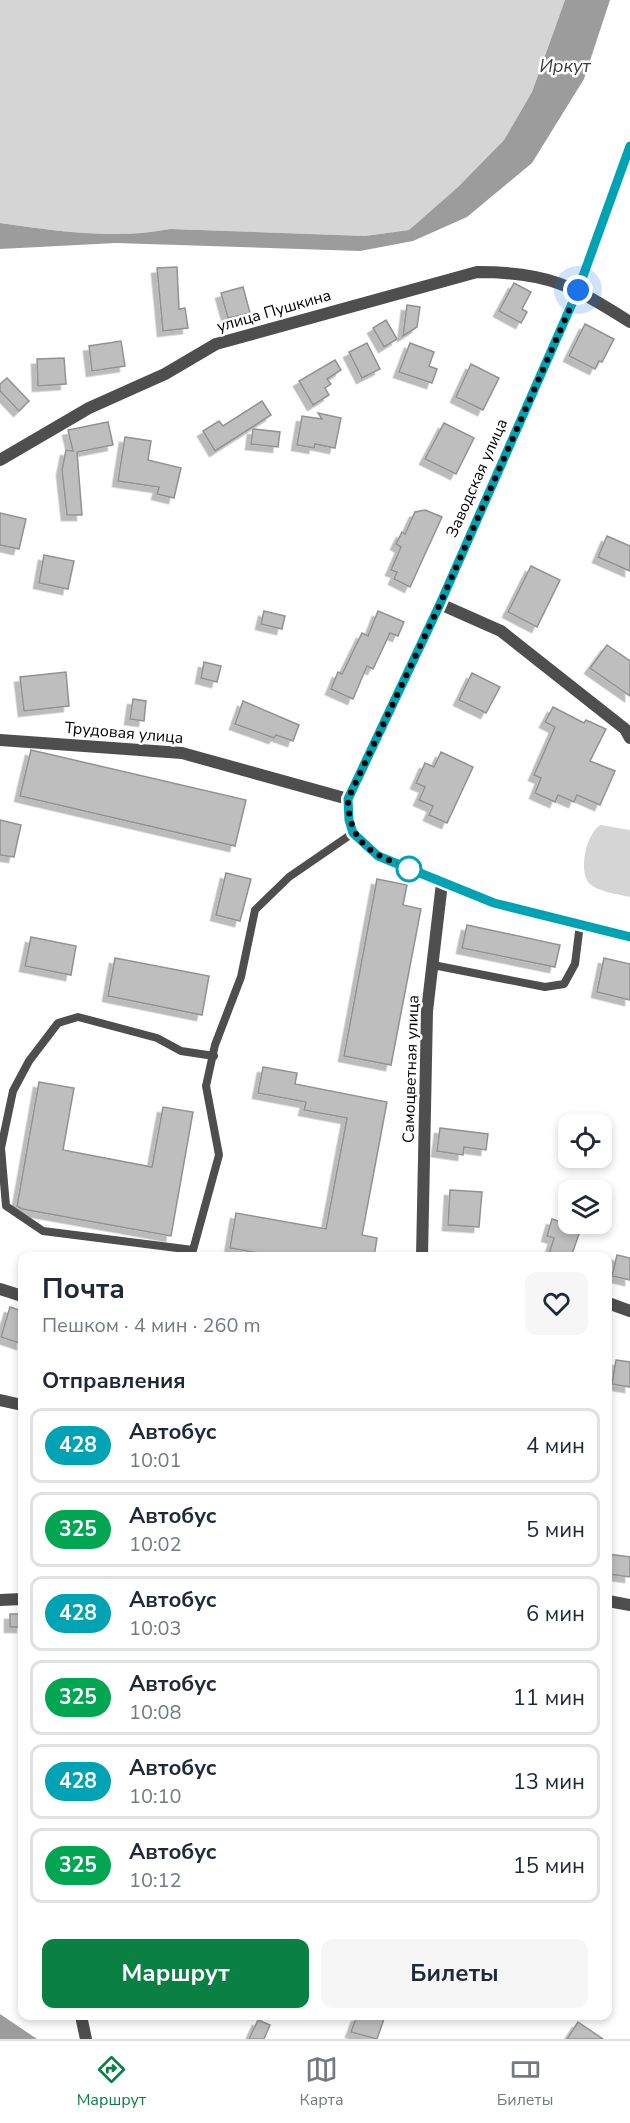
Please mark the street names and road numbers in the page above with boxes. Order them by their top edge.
street label: улица Пушкина [214,284,334,338]
street label: Заводская улица [441,415,513,541]
street label: Трудовая улица [64,717,184,749]
street label: Самоцветная улица [397,995,425,1143]

